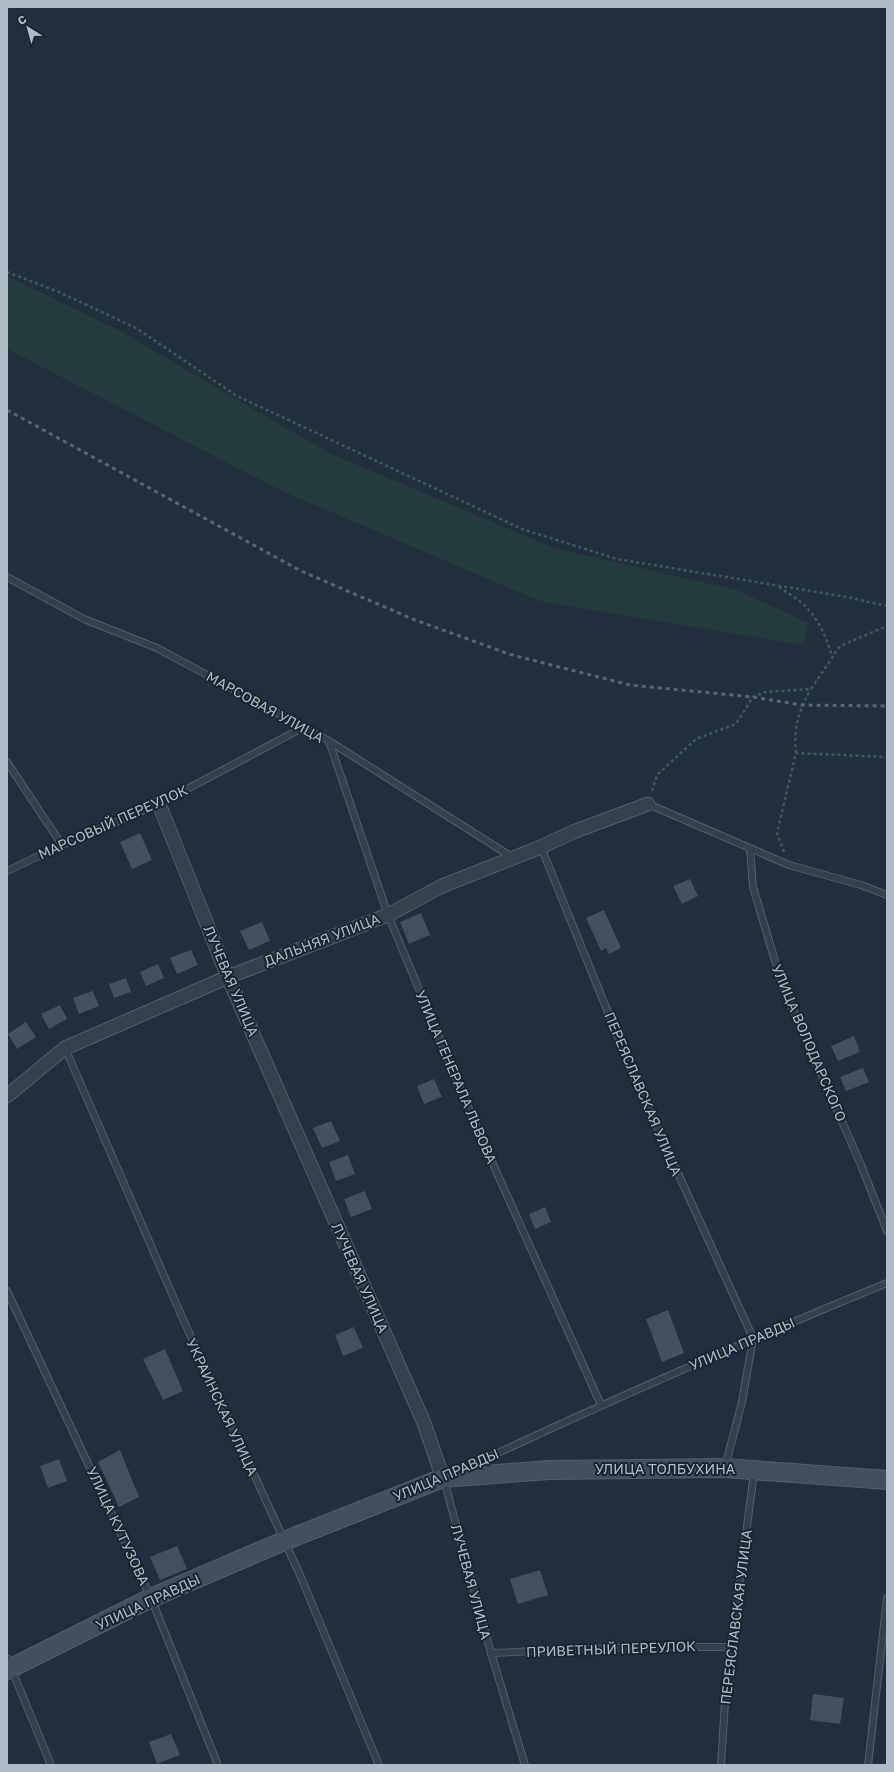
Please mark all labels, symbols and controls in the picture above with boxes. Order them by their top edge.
north arrow [8,8,48,48]
text: С [15,12,29,27]
street label: МАРСОВАЯ УЛИЦА [204,667,328,746]
street label: МАРСОВЫЙ ПЕРЕУЛОК [35,781,190,862]
street label: ДАЛЬНЯЯ УЛИЦА [262,909,383,969]
street label: ЛУЧЕВАЯ УЛИЦА [200,923,263,1039]
street label: УЛИЦА ВОЛОДАРСКОГО [769,962,850,1124]
street label: УЛИЦА ГЕНЕРАЛА ЛЬВОВА [412,988,501,1167]
street label: ПЕРЕЯСЛАВСКАЯ УЛИЦА [601,1009,686,1179]
street label: ЛУЧЕВАЯ УЛИЦА [329,1220,393,1336]
street label: УЛИЦА ПРАВДЫ [686,1314,797,1373]
street label: УКРАИНСКАЯ УЛИЦА [183,1335,262,1479]
street label: УЛИЦА ПРАВДЫ [390,1445,501,1504]
street label: УЛИЦА ТОЛБУХИНА [595,1460,736,1477]
street label: УЛИЦА КУТУЗОВА [84,1464,154,1588]
street label: ЛУЧЕВАЯ УЛИЦА [448,1522,495,1642]
street label: ПЕРЕЯСЛАВСКАЯ УЛИЦА [716,1528,755,1705]
street label: УЛИЦА ПРАВДЫ [93,1570,203,1633]
street label: ПРИВЕТНЫЙ ПЕРЕУЛОК [526,1637,696,1660]

